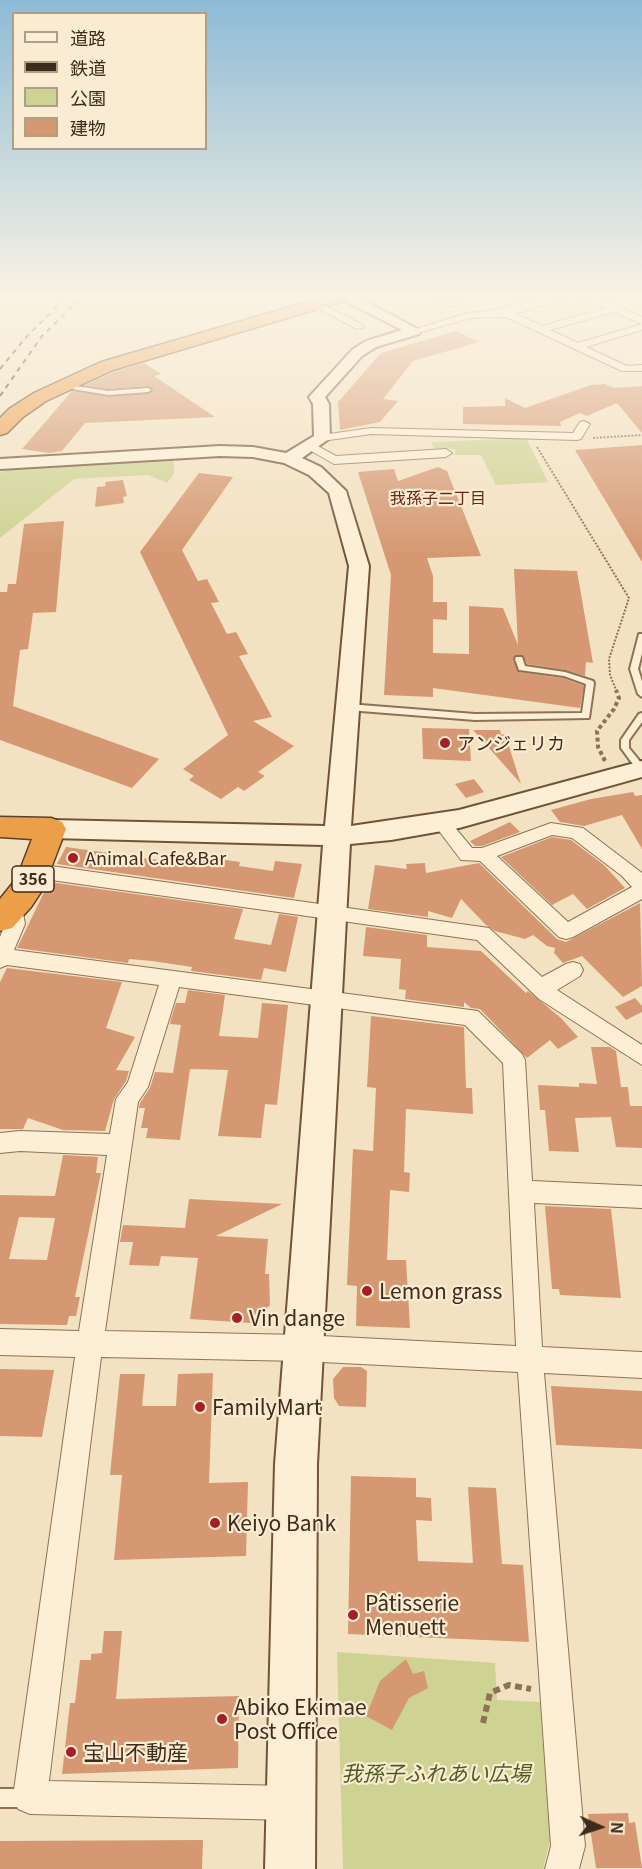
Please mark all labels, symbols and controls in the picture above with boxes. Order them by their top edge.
legend [12,12,207,150]
text: 道路 [70,24,106,50]
text: 鉄道 [70,54,106,80]
text: 公園 [70,84,106,110]
text: 建物 [70,114,106,140]
district label: 我孫子二丁目 [390,488,486,508]
place label: アンジェリカ [457,732,565,754]
marker: アンジェリカ [438,736,452,750]
place label: Animal Cafe&Bar [85,847,226,869]
marker: Animal Cafe&Bar [66,851,80,865]
road number: 356 [12,866,54,892]
place label: Lemon grass [379,1278,502,1304]
marker: Lemon grass [360,1284,374,1298]
place label: Vin dange [249,1305,345,1331]
marker: Vin dange [230,1311,244,1325]
place label: FamilyMart [212,1394,322,1420]
marker: FamilyMart [193,1400,207,1414]
place label: Keiyo Bank [227,1510,336,1536]
marker: Keiyo Bank [208,1516,222,1530]
place label: Pâtisserie Menuett [365,1590,459,1640]
marker: Pâtisserie Menuett [346,1608,360,1622]
place label: Abiko Ekimae Post Office [234,1694,367,1744]
marker: Abiko Ekimae Post Office [215,1712,229,1726]
place label: 宝山不動産 [83,1739,188,1765]
marker: 宝山不動産 [64,1745,78,1759]
park label: 我孫子ふれあい広場 [342,1760,530,1786]
north arrow [570,1797,630,1857]
text: N [606,1821,630,1835]

